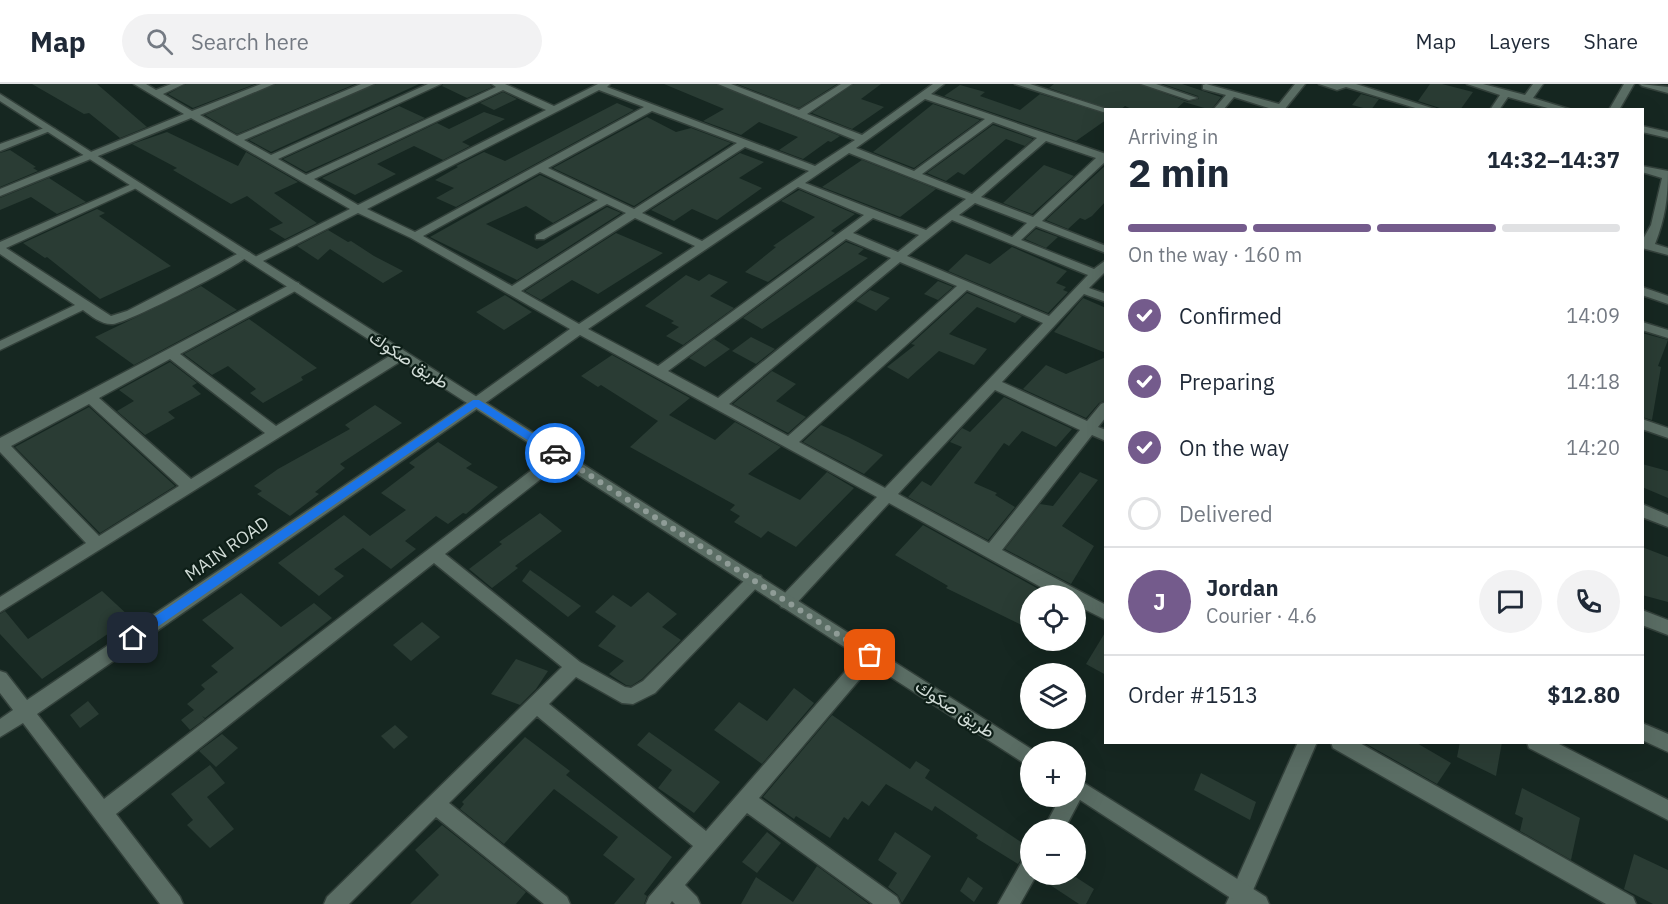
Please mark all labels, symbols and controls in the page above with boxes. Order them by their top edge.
search box [122,14,542,68]
text: Map [30,23,86,60]
icon: search [143,25,176,58]
text: Search here [191,27,309,56]
text: Map [1416,27,1456,55]
text: Layers [1489,27,1551,55]
text: Share [1584,27,1638,55]
text: Arriving in [1128,123,1218,150]
text: 14:32–14:37 [1487,145,1620,174]
text: 2 min [1128,147,1230,198]
text: On the way · 160 m [1128,241,1302,268]
icon: check [1128,299,1161,332]
text: Confirmed [1179,301,1282,330]
text: 14:09 [1566,302,1620,329]
street label: طريق صكوك [365,325,453,394]
icon: check [1128,365,1161,398]
text: Preparing [1179,367,1274,396]
text: 14:18 [1566,368,1620,395]
courier [525,423,585,483]
icon: check [1128,431,1161,464]
text: On the way [1179,433,1289,462]
text: 14:20 [1566,434,1620,461]
icon: car [539,437,572,470]
text: Delivered [1179,499,1273,528]
street label: MAIN ROAD [180,511,273,586]
button: chat [1479,570,1542,633]
button: phone [1557,570,1620,633]
text: Jordan [1206,573,1279,602]
map controls [1020,585,1086,885]
button: locate [1020,585,1086,651]
text: J [1153,587,1166,616]
text: Courier · 4.6 [1206,602,1317,629]
pin [107,612,158,663]
icon: home [116,621,149,654]
pin [844,629,895,680]
icon: bag [853,638,886,671]
button: layers [1020,663,1086,729]
street label: طريق صكوك [911,674,999,743]
text: Order #1513 [1128,680,1258,709]
text: $12.80 [1547,680,1620,709]
button: + [1020,741,1086,807]
button: − [1020,819,1086,885]

